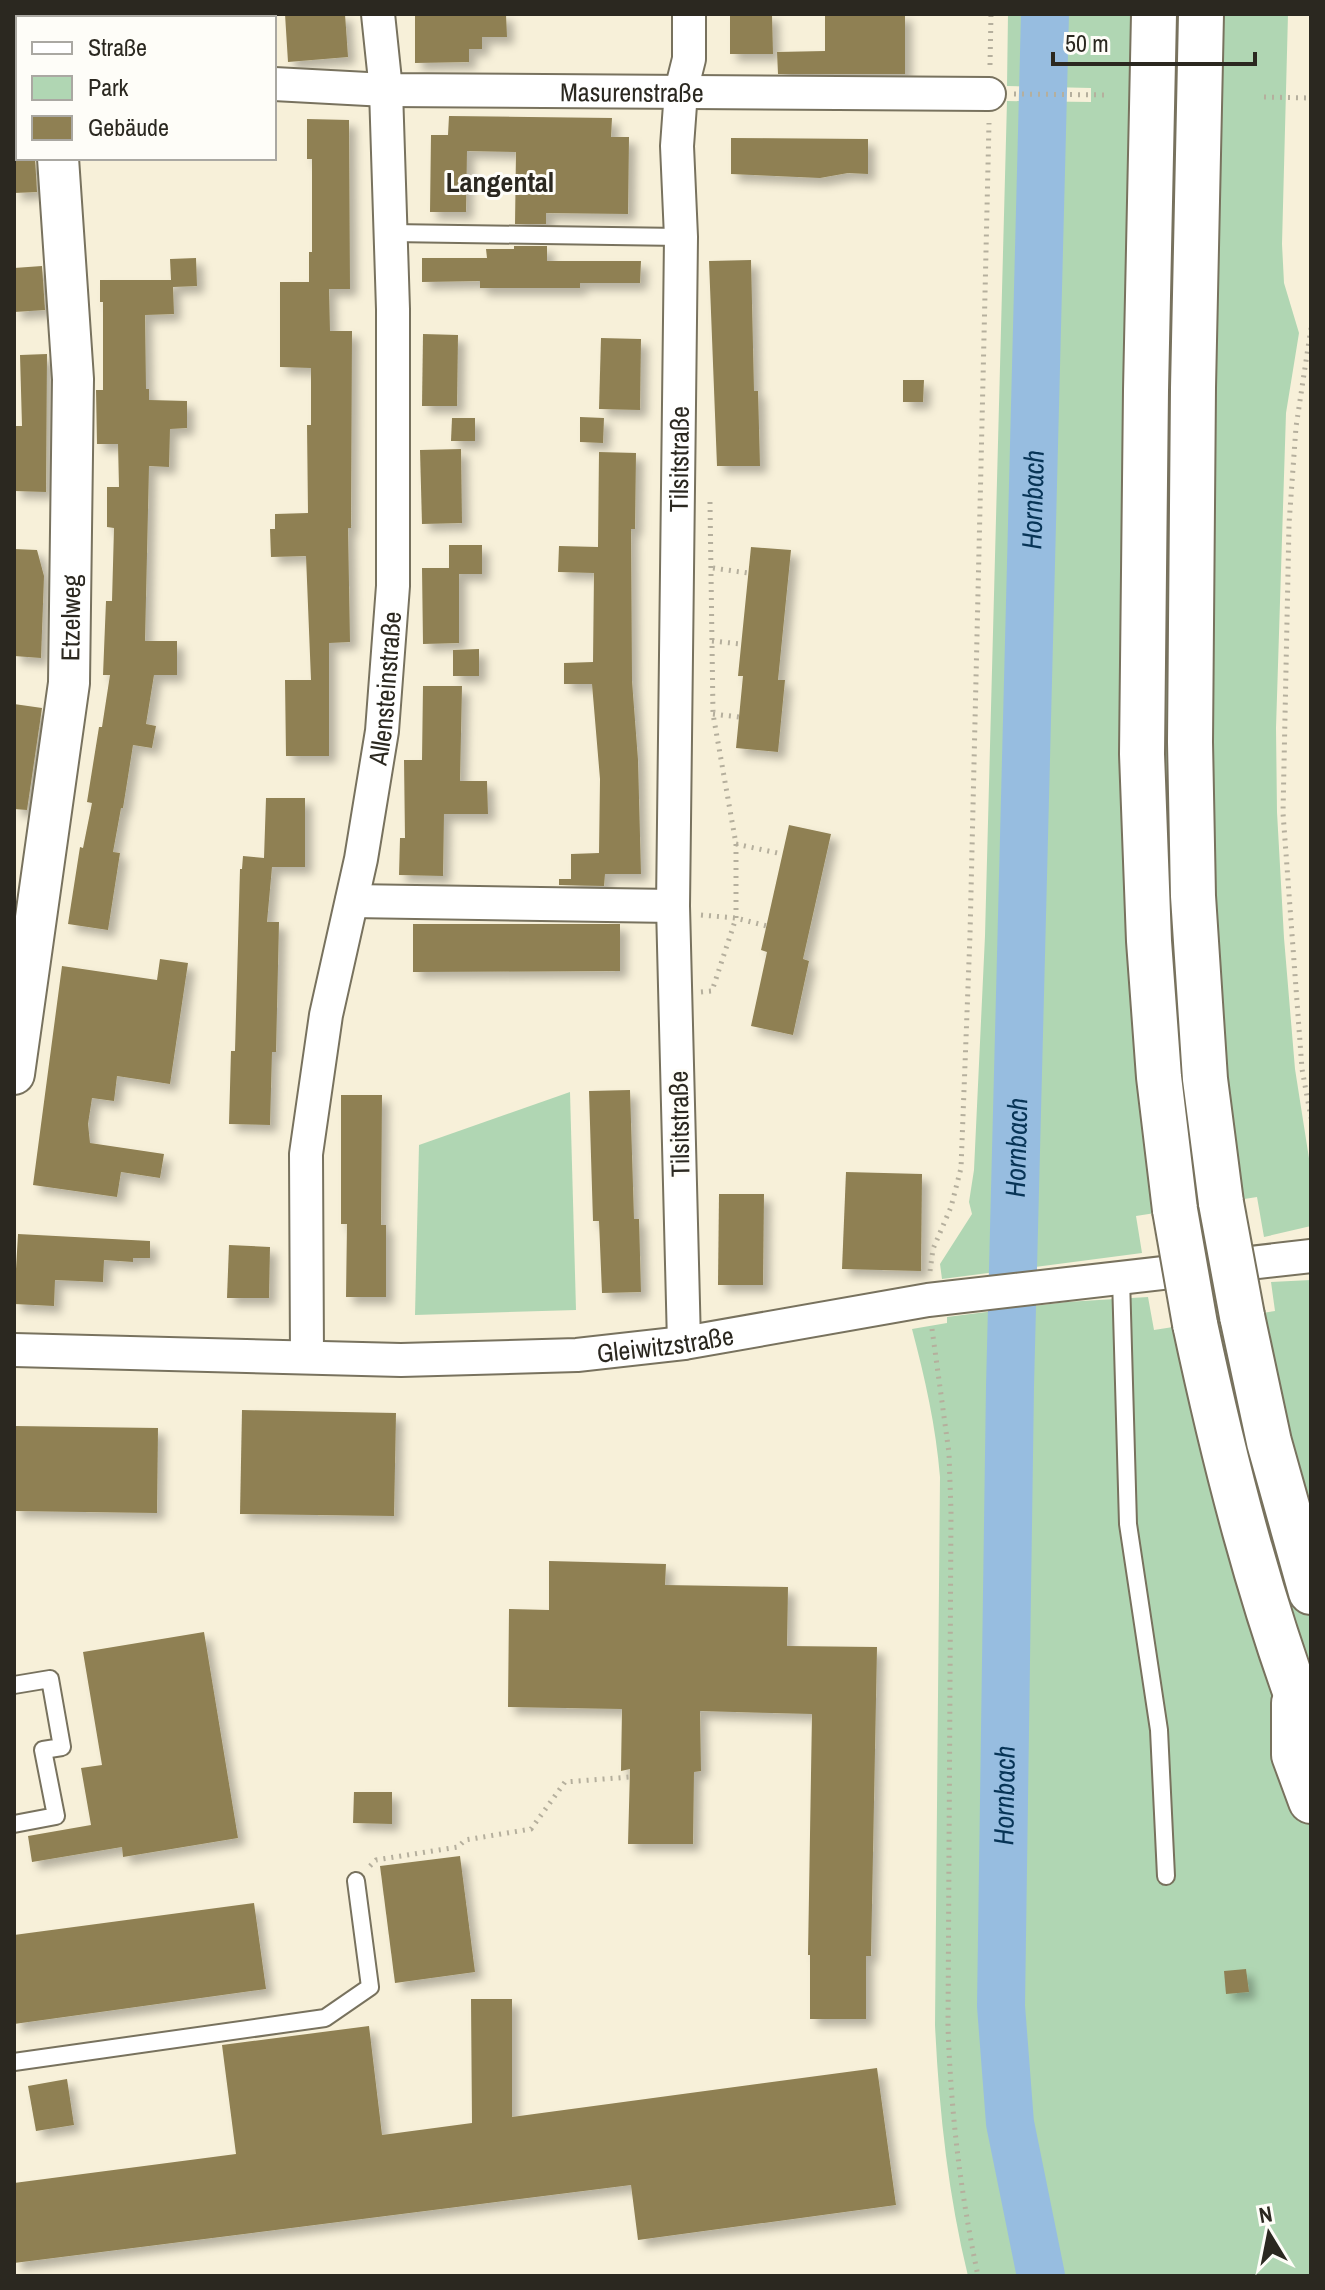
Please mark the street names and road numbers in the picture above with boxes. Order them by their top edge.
street label: Masurenstraße [560,74,704,110]
street label: Tilsitstraße [660,406,696,513]
street label: Etzelweg [52,574,88,661]
street label: Allensteinstraße [359,610,409,768]
street label: Tilsitstraße [661,1071,697,1177]
street label: Gleiwitzstraße [595,1317,736,1370]

